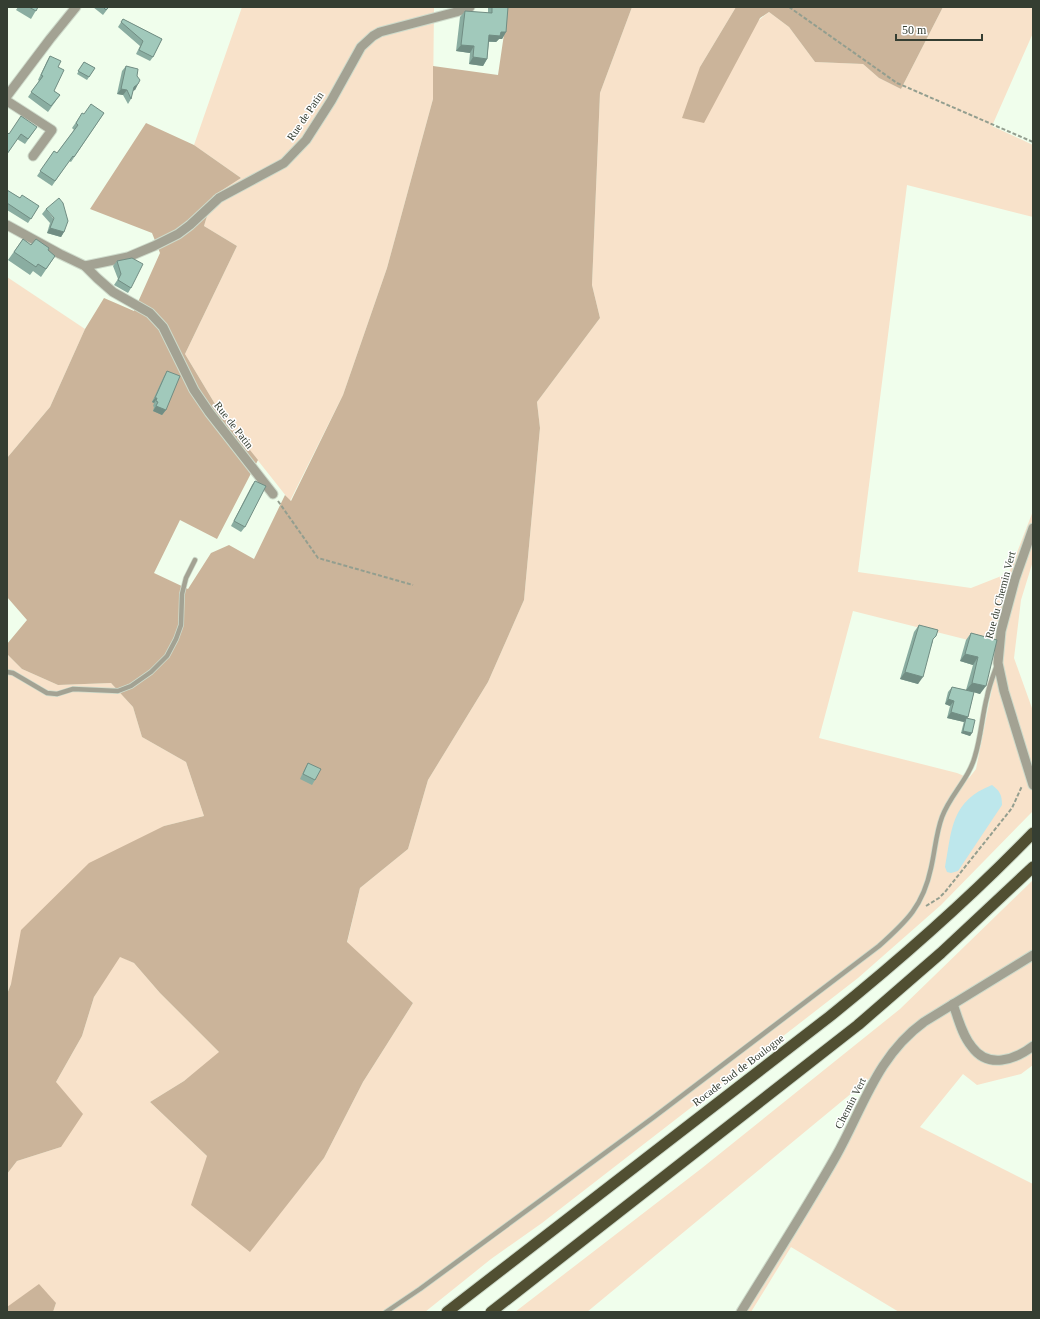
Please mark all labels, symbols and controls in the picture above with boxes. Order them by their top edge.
scale bar [896,16,982,42]
text: 50 m [902,23,927,37]
street label: Rue de Patin [284,89,326,143]
street label: Rue de Patin [212,399,256,451]
street label: Rue du Chemin Vert [983,550,1017,640]
street label: Rocade Sud de Boulogne [690,1032,786,1108]
street label: Chemin Vert [832,1075,868,1131]

